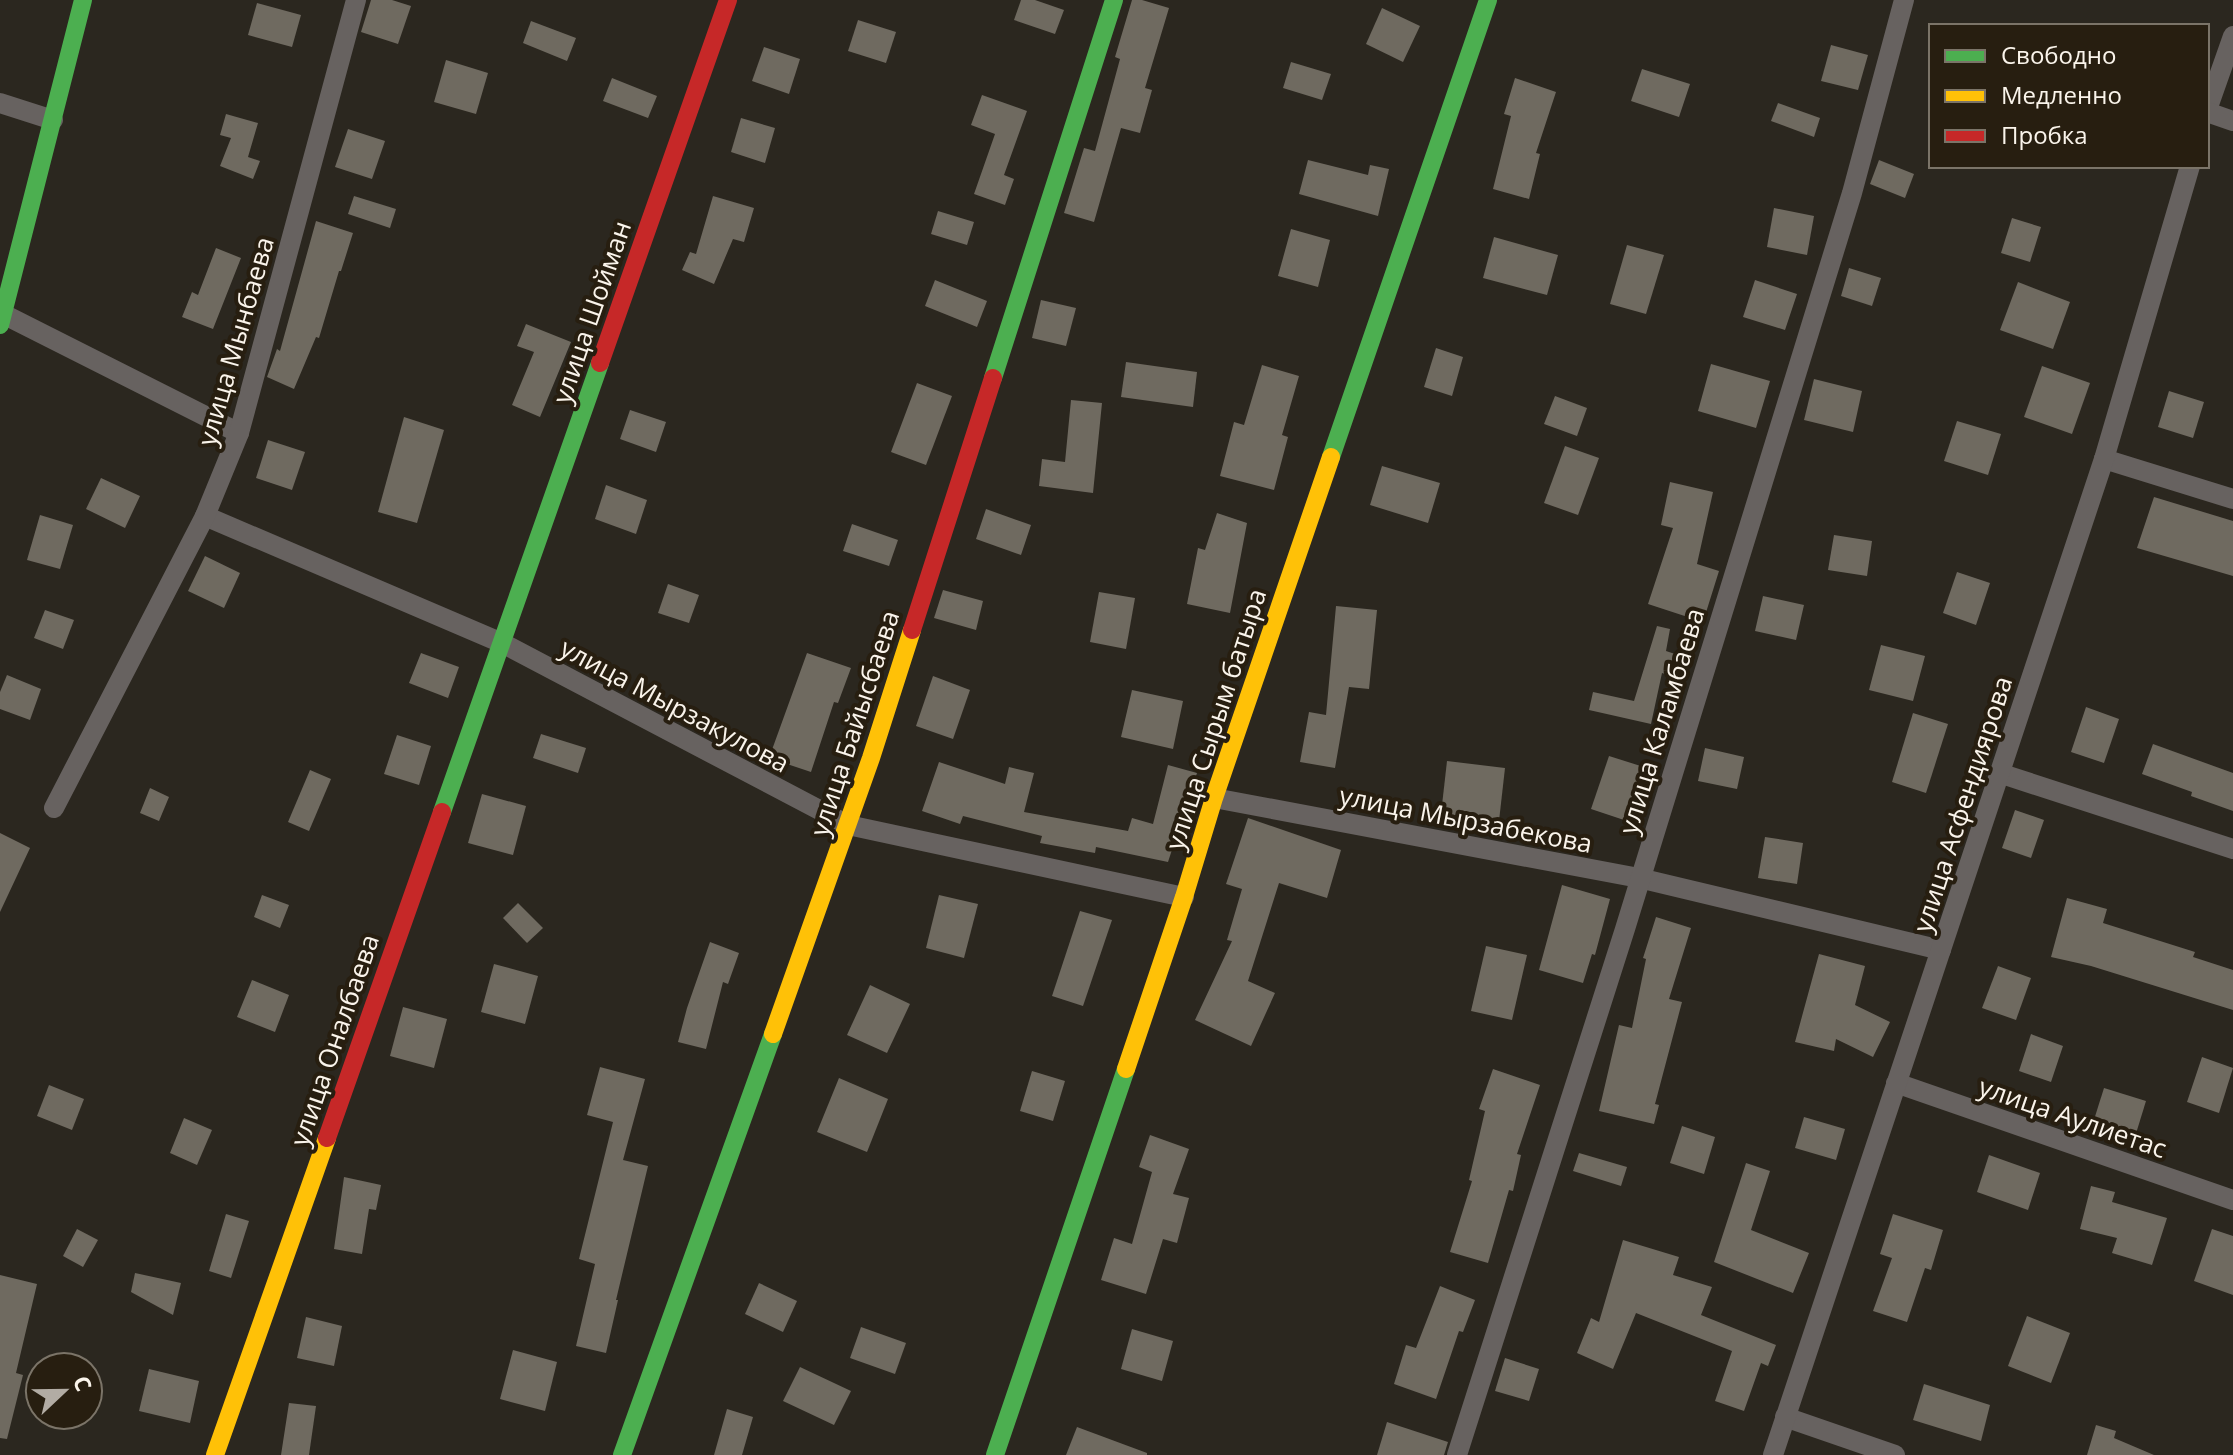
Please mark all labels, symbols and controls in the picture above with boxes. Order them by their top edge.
legend [1929,24,2209,168]
text: Свободно [2001,38,2116,71]
text: Медленно [2001,78,2122,111]
text: Пробка [2001,118,2088,151]
street label: улица Шойман [543,216,639,408]
street label: улица Мынбаева [188,232,282,450]
street label: улица Сырым батыра [1156,584,1274,854]
street label: улица Каламбаева [1610,604,1712,838]
street label: улица Байысбаева [801,606,907,840]
street label: улица Мырзакулова [554,629,796,781]
street label: улица Асфендиярова [1904,671,2020,937]
street label: улица Мырзабекова [1337,777,1595,861]
street label: улица Оналбаева [281,929,387,1151]
street label: улица Аулиетас [1974,1068,2172,1166]
north arrow [24,1351,104,1431]
text: С [67,1371,100,1395]

